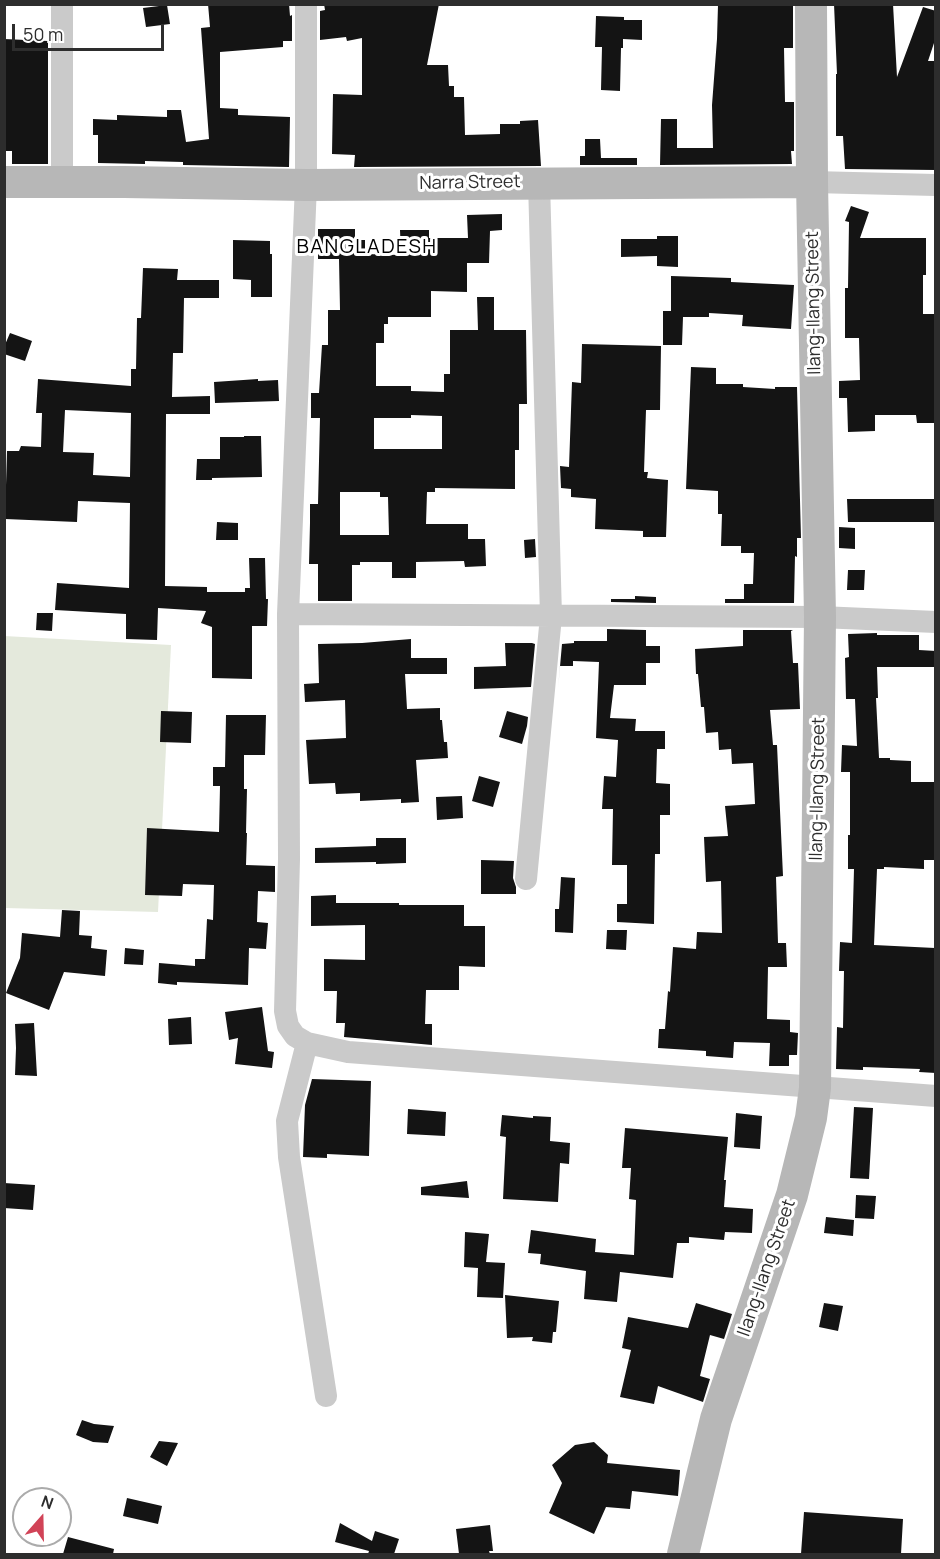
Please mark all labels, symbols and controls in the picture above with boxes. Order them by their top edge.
scale bar [15,12,166,50]
text: 50 m [23,22,63,46]
street label: Narra Street [419,171,521,195]
street label: Ilang-Ilang Street [802,231,826,375]
district label: BANGLADESH [297,235,437,259]
street label: Ilang-Ilang Street [806,717,830,861]
street label: Ilang-Ilang Street [733,1197,801,1339]
north arrow [12,1487,72,1547]
text: N [38,1490,57,1514]

